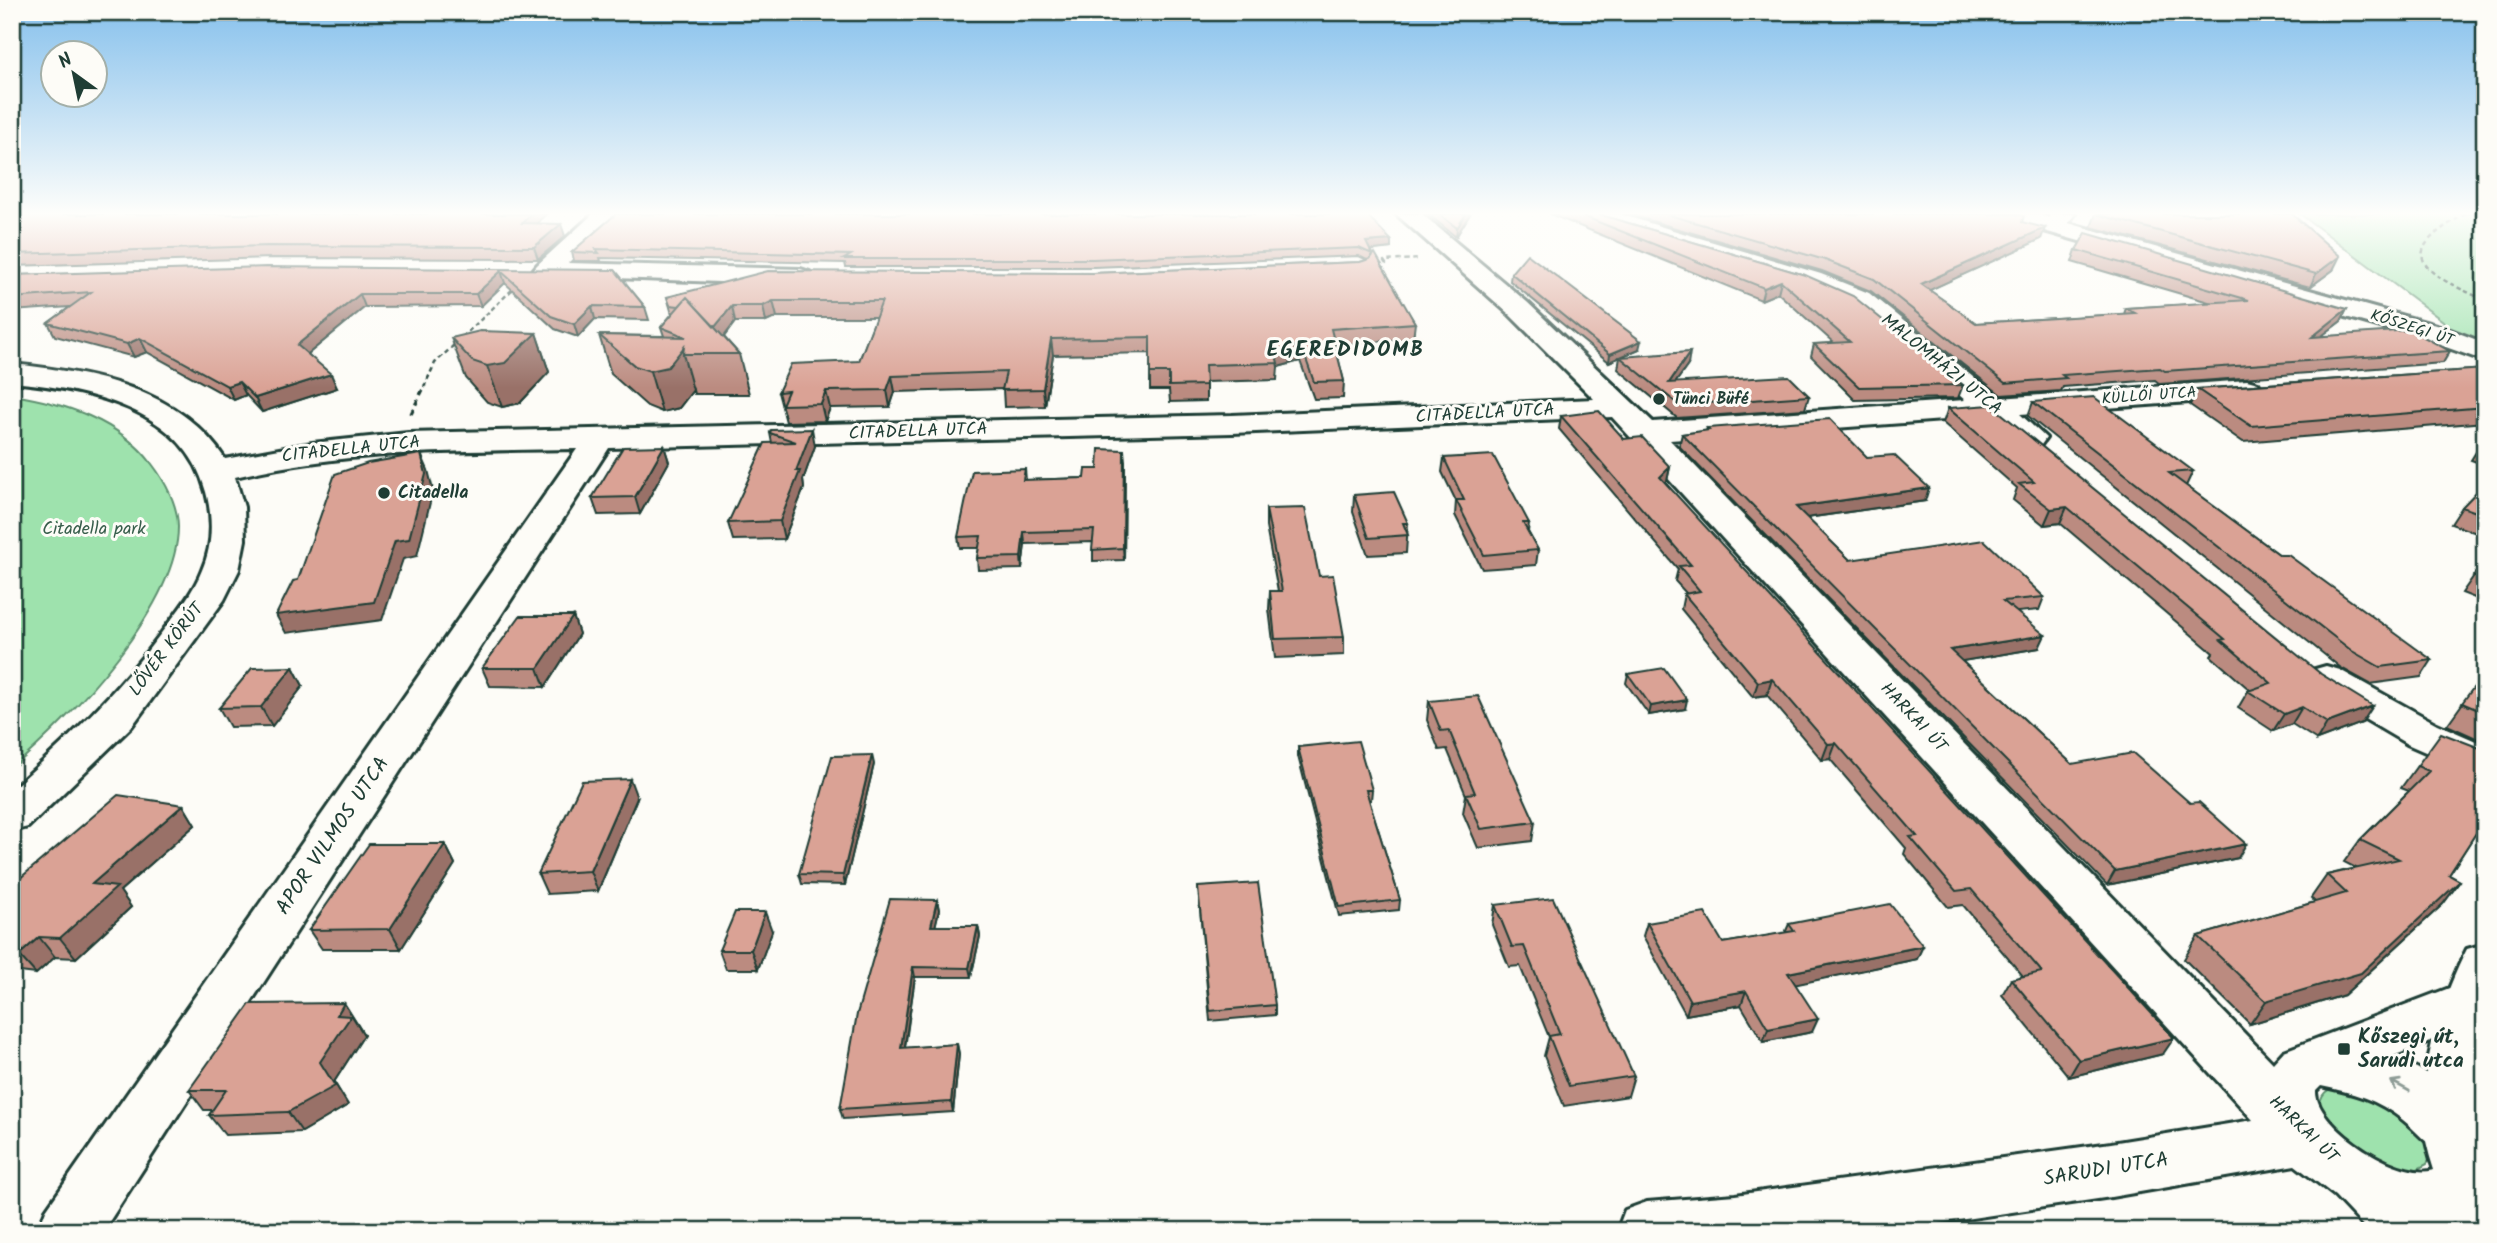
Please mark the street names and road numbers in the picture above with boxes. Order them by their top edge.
street label: KŐSZEGI ÚT [2367,303,2458,354]
street label: MALOMHÁZI UTCA [1874,307,2008,423]
street label: KÜLLŐI UTCA [2101,380,2198,412]
street label: CITADELLA UTCA [1415,396,1555,432]
street label: CITADELLA UTCA [848,415,988,449]
street label: CITADELLA UTCA [280,428,422,472]
street label: LŐVÉR KÖRÚT [122,596,213,703]
street label: HARKAI ÚT [1872,676,1955,761]
street label: APOR VILMOS UTCA [268,750,398,922]
street label: HARKAI ÚT [2261,1089,2346,1172]
street label: SARUDI UTCA [2041,1144,2171,1196]

